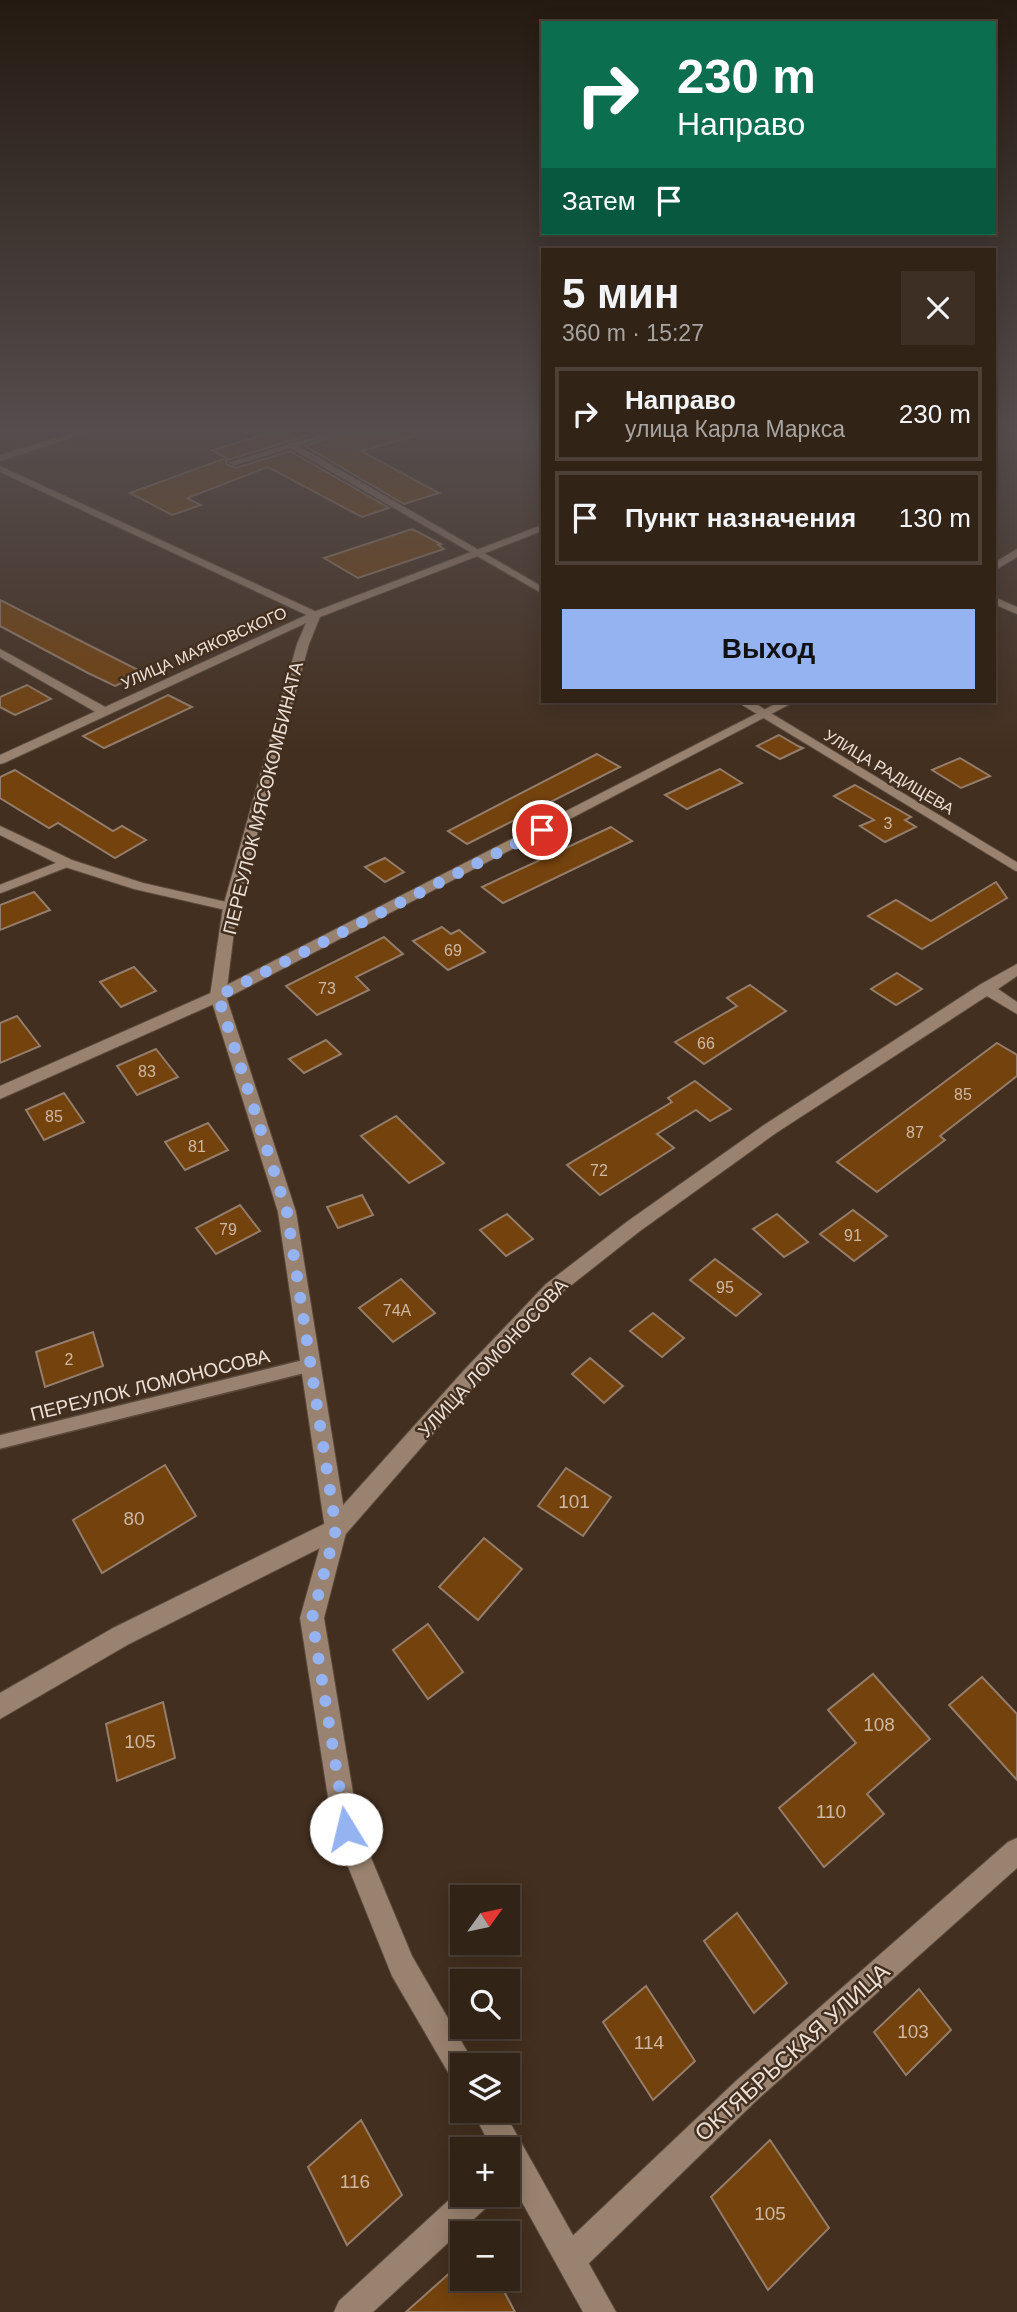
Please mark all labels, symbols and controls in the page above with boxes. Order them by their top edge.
icon: right [562,49,653,140]
text: 230 m [677,49,816,103]
text: Направо [677,106,805,142]
icon: arrive [650,182,688,220]
text: Затем [562,186,636,216]
text: 5 мин [562,270,679,317]
button: close [901,271,975,345]
text: 360 m · 15:27 [562,320,704,346]
text: Направо [625,385,736,415]
icon: right [566,395,604,433]
text: 230 m [899,399,971,429]
text: улица Карла Маркса [625,416,845,442]
icon: arrive [566,499,604,537]
text: Пункт назначения [625,503,856,533]
text: 130 m [899,503,971,533]
street label: УЛИЦА МАЯКОВСКОГО [119,604,289,692]
button: Выход [562,609,975,689]
street label: ПЕРЕУЛОК МЯСОКОМБИНАТА [219,659,307,937]
street label: УЛИЦА РАДИЩЕВА [821,727,957,818]
pin [512,800,572,860]
icon: arrive [523,811,561,849]
house number: 3 [884,815,893,832]
house number: 69 [444,942,462,959]
house number: 73 [318,980,336,997]
house number: 66 [697,1035,715,1052]
house number: 83 [138,1063,156,1080]
house number: 85 [954,1086,972,1103]
house number: 85 [45,1108,63,1125]
house number: 87 [906,1124,924,1141]
house number: 81 [188,1138,206,1155]
house number: 72 [590,1162,608,1179]
house number: 79 [219,1221,237,1238]
house number: 91 [844,1227,862,1244]
street label: УЛИЦА ЛОМОНОСОВА [414,1274,572,1441]
house number: 95 [716,1279,734,1296]
house number: 74А [383,1302,412,1319]
street label: ПЕРЕУЛОК ЛОМОНОСОВА [28,1345,272,1425]
house number: 2 [65,1351,74,1368]
house number: 101 [558,1491,590,1512]
house number: 80 [123,1508,145,1529]
house number: 108 [863,1714,895,1735]
house number: 105 [124,1731,156,1752]
position arrow [309,1792,383,1866]
house number: 110 [816,1801,846,1822]
north arrow [450,1885,520,1955]
map controls [450,1885,520,2291]
street label: ОКТЯБРЬСКАЯ УЛИЦА [689,1957,895,2146]
button: search [450,1969,520,2039]
house number: 103 [897,2021,929,2042]
house number: 114 [634,2032,665,2053]
button: layers [450,2053,520,2123]
button: + [450,2137,520,2207]
house number: 116 [340,2171,370,2192]
house number: 105 [754,2203,786,2224]
button: − [450,2221,520,2291]

